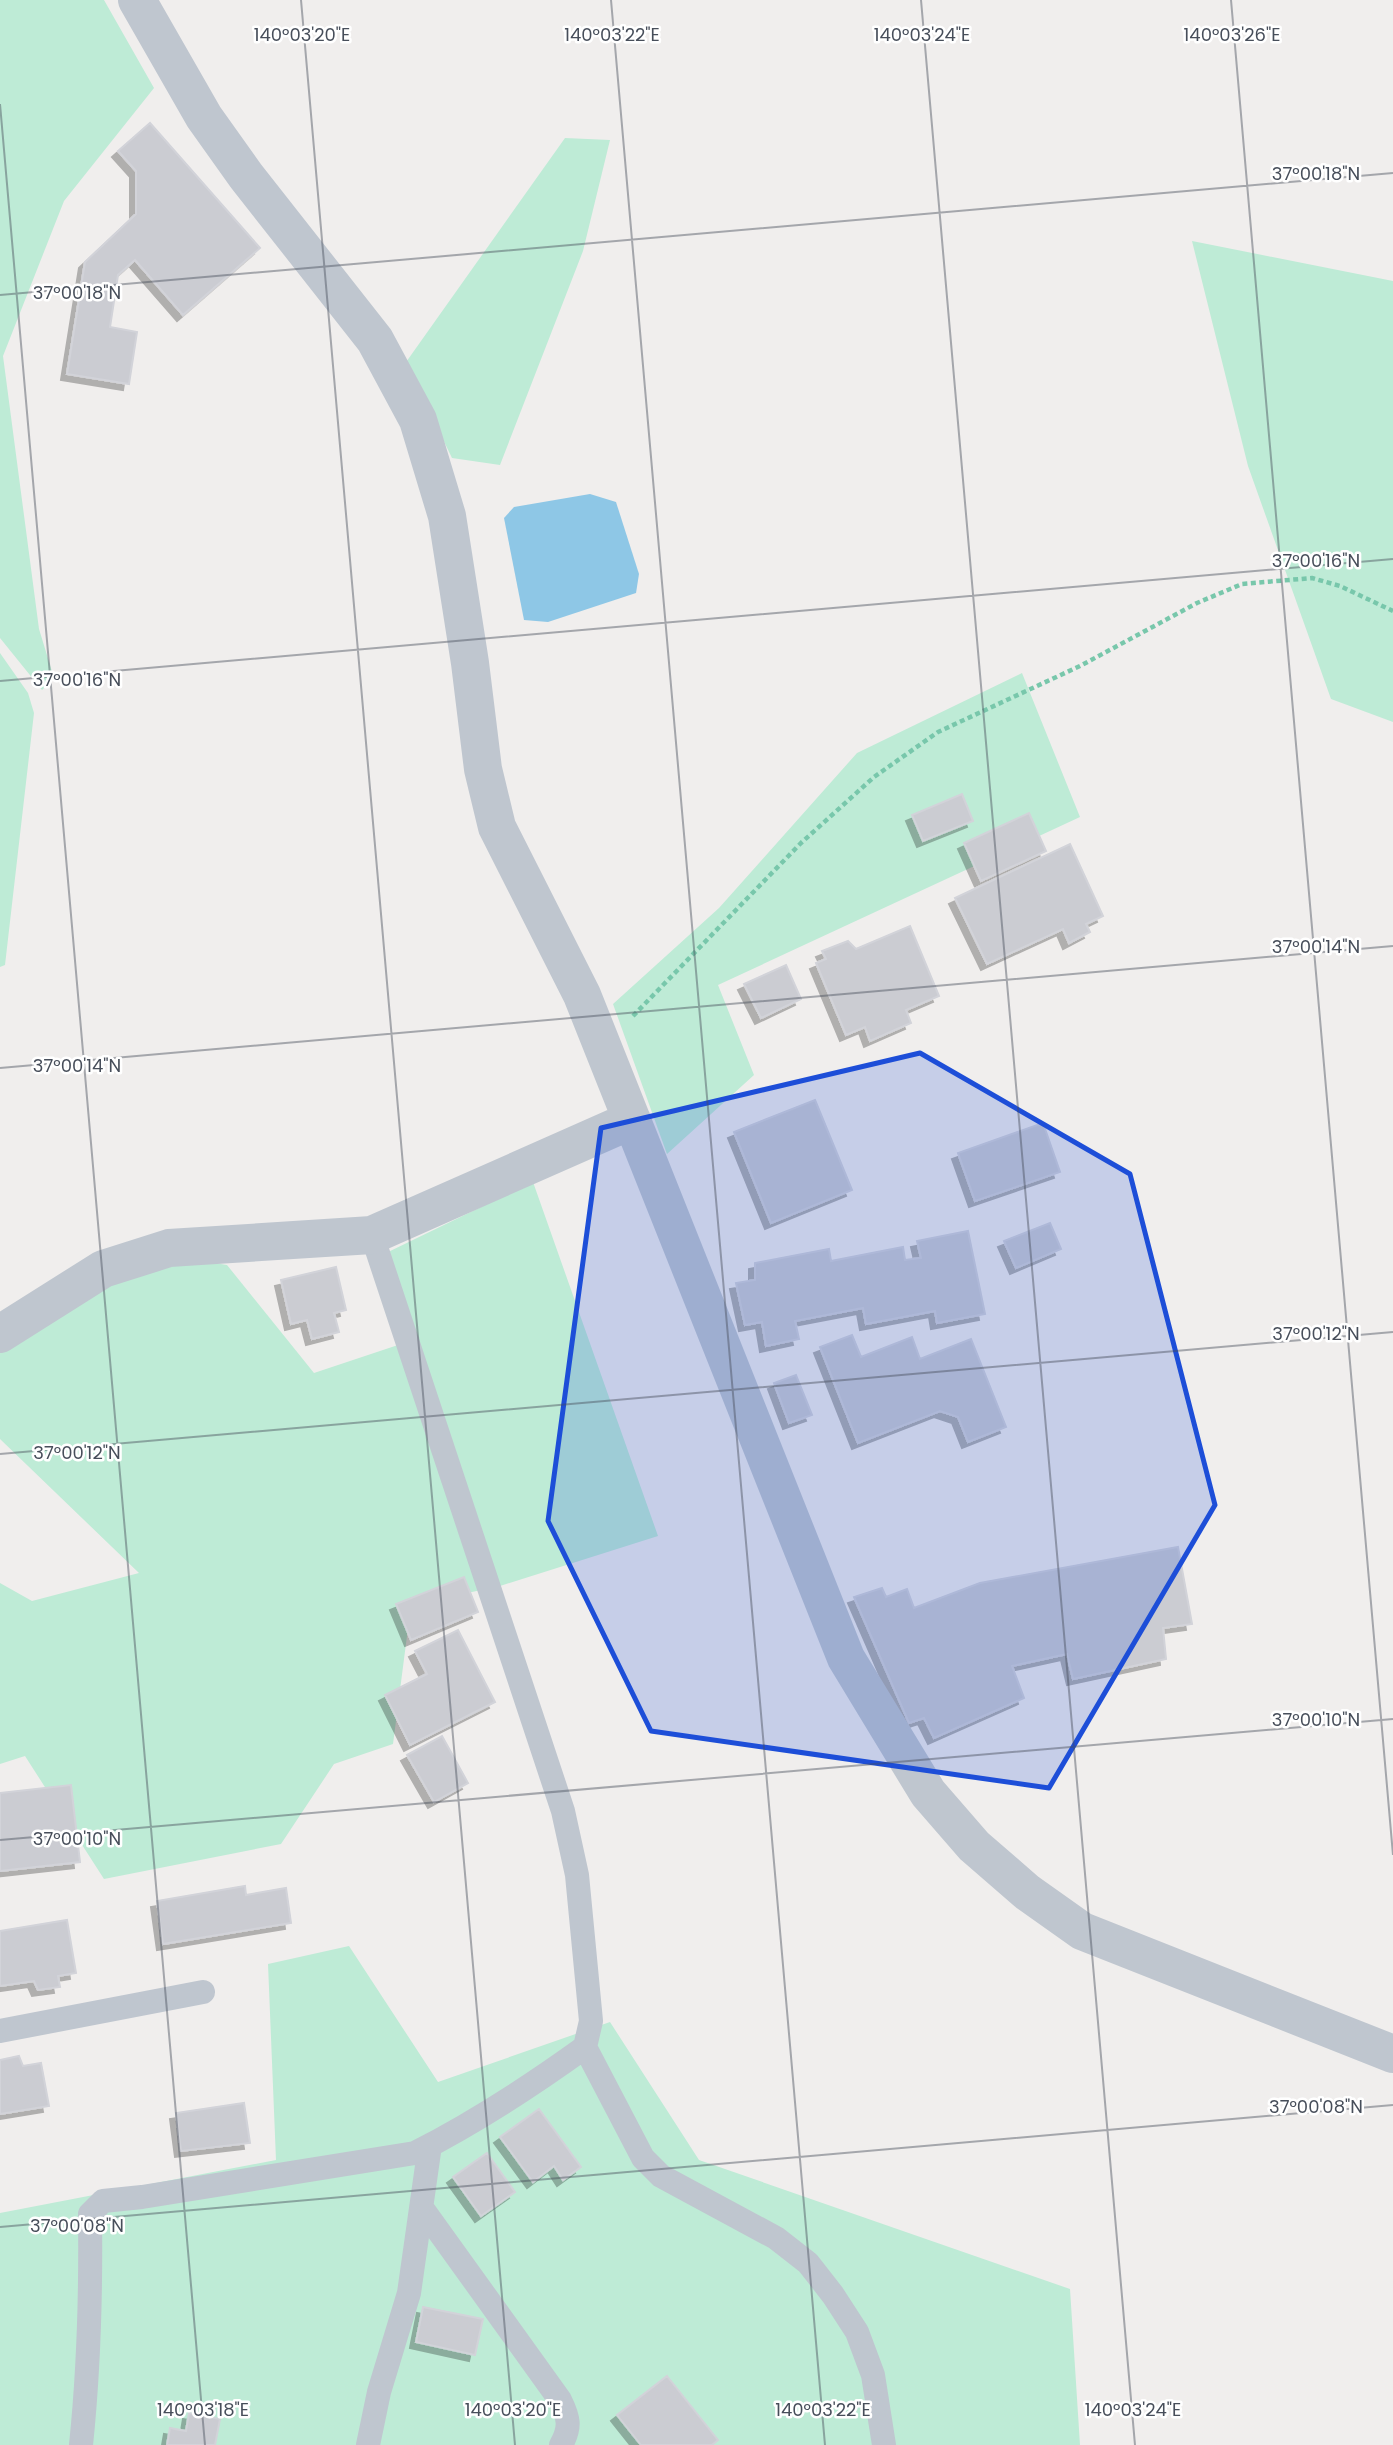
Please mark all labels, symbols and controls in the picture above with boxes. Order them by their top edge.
text: 140°03'20"E [254,22,350,47]
text: 140°03'22"E [564,22,660,47]
text: 140°03'24"E [874,22,970,47]
text: 140°03'26"E [1184,22,1280,47]
text: 37°00'18"N [1272,161,1360,186]
text: 37°00'18"N [33,280,121,305]
text: 37°00'16"N [1272,548,1360,573]
text: 37°00'16"N [33,667,121,692]
text: 37°00'14"N [1272,934,1360,959]
text: 37°00'14"N [33,1053,121,1078]
text: 37°00'12"N [1272,1321,1360,1346]
text: 37°00'12"N [33,1440,121,1465]
text: 37°00'10"N [1272,1707,1360,1732]
text: 37°00'10"N [33,1826,121,1851]
text: 37°00'08"N [1269,2094,1363,2119]
text: 37°00'08"N [30,2213,124,2238]
text: 140°03'18"E [157,2397,249,2422]
text: 140°03'20"E [465,2397,561,2422]
text: 140°03'22"E [775,2397,871,2422]
text: 140°03'24"E [1085,2397,1181,2422]

